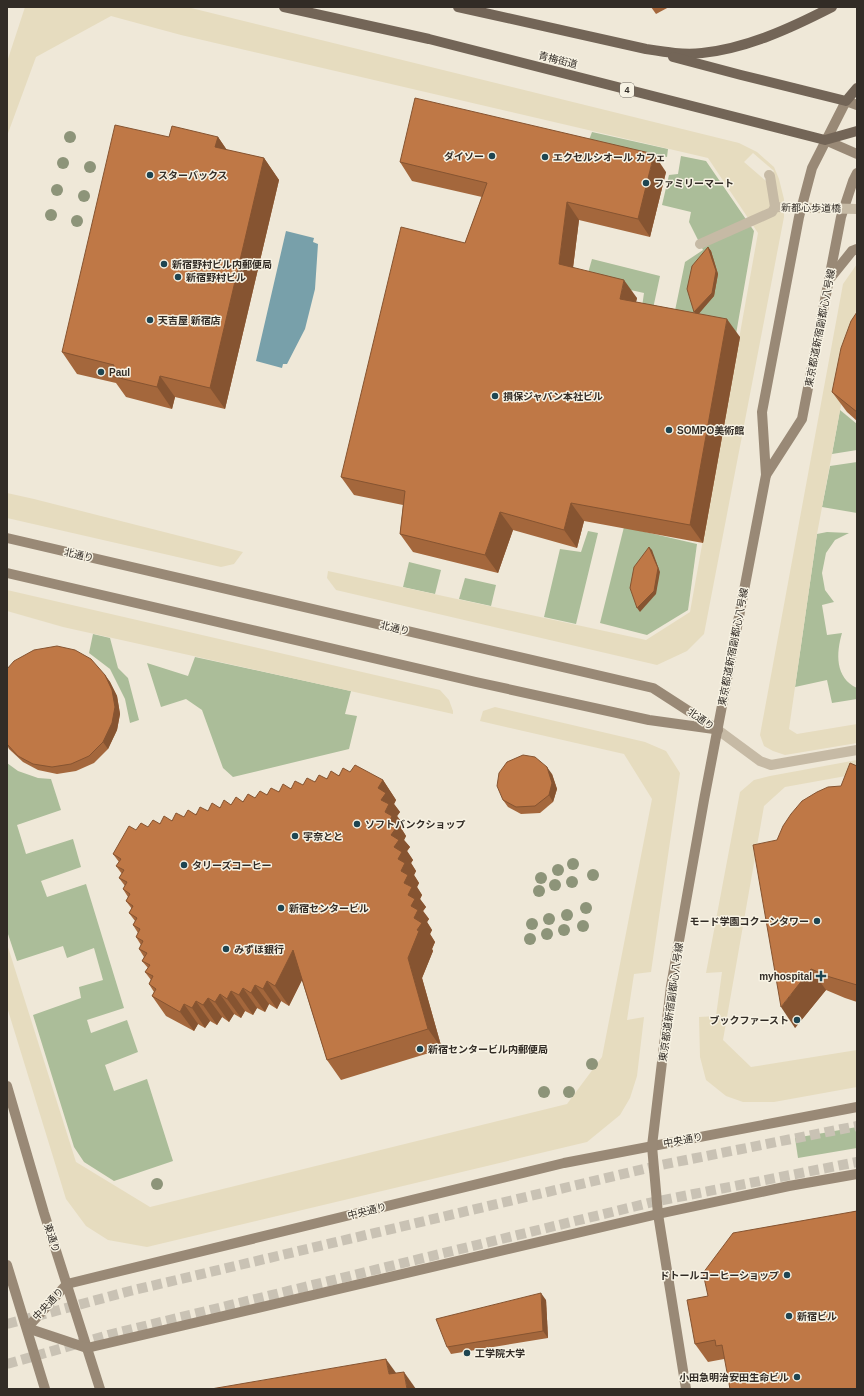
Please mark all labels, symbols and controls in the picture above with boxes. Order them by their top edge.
street label: 青梅街道 [537,50,579,70]
road number: 4 [620,83,634,97]
place label: ダイソー [444,151,484,162]
marker: ダイソー [487,151,497,161]
marker: エクセルシオール カフェ [540,152,550,162]
place label: エクセルシオール カフェ [553,152,666,163]
marker: スターバックス [145,170,155,180]
place label: スターバックス [158,170,228,181]
marker: ファミリーマート [641,178,651,188]
place label: ファミリーマート [654,178,734,189]
street label: 新都心歩道橋 [781,202,841,214]
marker: 新宿野村ビル内郵便局 [159,259,169,269]
place label: 新宿野村ビル内郵便局 [172,259,272,270]
street label: 東京都道新宿副都心八号線 [803,268,837,388]
marker: 新宿野村ビル [173,272,183,282]
place label: 新宿野村ビル [186,272,246,283]
marker: 天吉屋 新宿店 [145,315,155,325]
place label: 天吉屋 新宿店 [158,315,221,326]
marker: Paul [96,367,106,377]
place label: Paul [109,367,130,378]
marker: 損保ジャパン本社ビル [490,391,500,401]
place label: 損保ジャパン本社ビル [503,391,603,402]
marker: SOMPO美術館 [664,425,674,435]
place label: SOMPO美術館 [677,425,744,436]
street label: 北通り [63,546,95,564]
street label: 東京都道新宿副都心八号線 [716,587,750,707]
street label: 北通り [379,619,411,637]
street label: 北通り [686,706,716,732]
marker: ソフトバンクショップ [352,819,362,829]
place label: ソフトバンクショップ [365,819,466,830]
marker: 宇奈とと [290,831,300,841]
place label: 宇奈とと [303,831,343,842]
marker: タリーズコーヒー [179,860,189,870]
place label: タリーズコーヒー [192,860,272,871]
marker: 新宿センタービル [276,903,286,913]
place label: 新宿センタービル [289,903,369,914]
place label: モード学園コクーンタワー [690,916,809,927]
marker: モード学園コクーンタワー [812,916,822,926]
street label: 東京都道新宿副都心八号線 [657,942,685,1062]
marker: みずほ銀行 [221,944,231,954]
place label: みずほ銀行 [234,944,284,955]
marker: myhospital [815,970,827,982]
place label: myhospital [759,971,812,982]
place label: ブックファースト [710,1015,789,1026]
marker: ブックファースト [792,1015,802,1025]
marker: 新宿センタービル内郵便局 [415,1044,425,1054]
place label: 新宿センタービル内郵便局 [428,1044,548,1055]
street label: 中央通り [662,1131,704,1149]
street label: 中央通り [346,1201,388,1221]
street label: 東通り [42,1222,62,1254]
place label: ドトールコーヒーショップ [659,1270,779,1281]
marker: ドトールコーヒーショップ [782,1270,792,1280]
street label: 中央通り [30,1286,66,1322]
marker: 新宿ビル [784,1311,794,1321]
place label: 新宿ビル [797,1311,837,1322]
marker: 工学院大学 [462,1348,472,1358]
place label: 工学院大学 [475,1348,525,1359]
place label: 小田急明治安田生命ビル [679,1372,789,1383]
marker: 小田急明治安田生命ビル [792,1372,802,1382]

